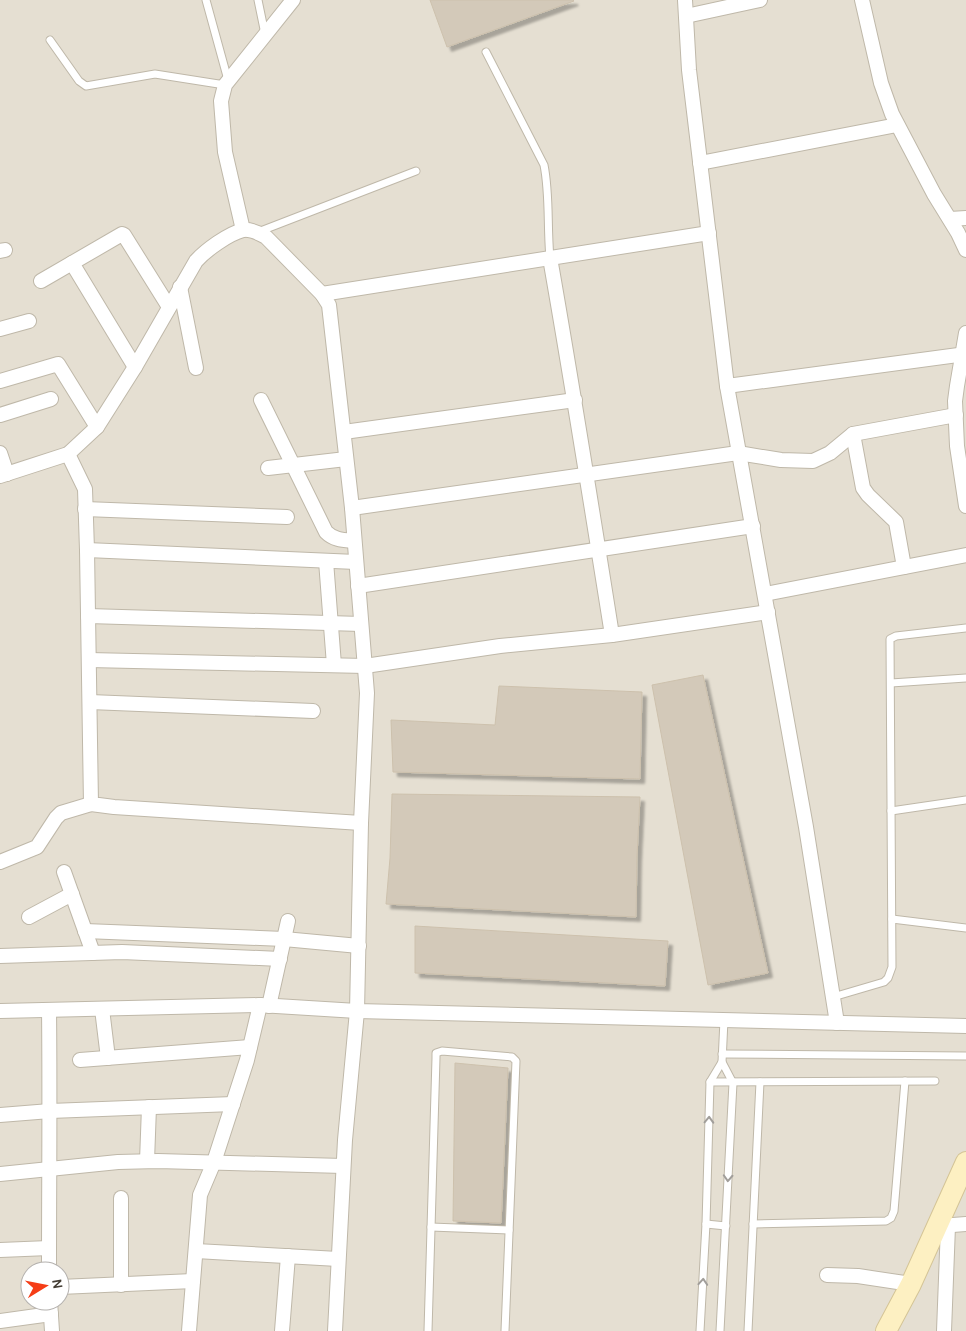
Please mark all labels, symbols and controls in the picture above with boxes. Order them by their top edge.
one-way arrow [704,1116,714,1124]
one-way arrow [723,1174,734,1182]
north arrow [20,1261,70,1311]
text: N [48,1277,67,1290]
one-way arrow [697,1278,708,1286]

